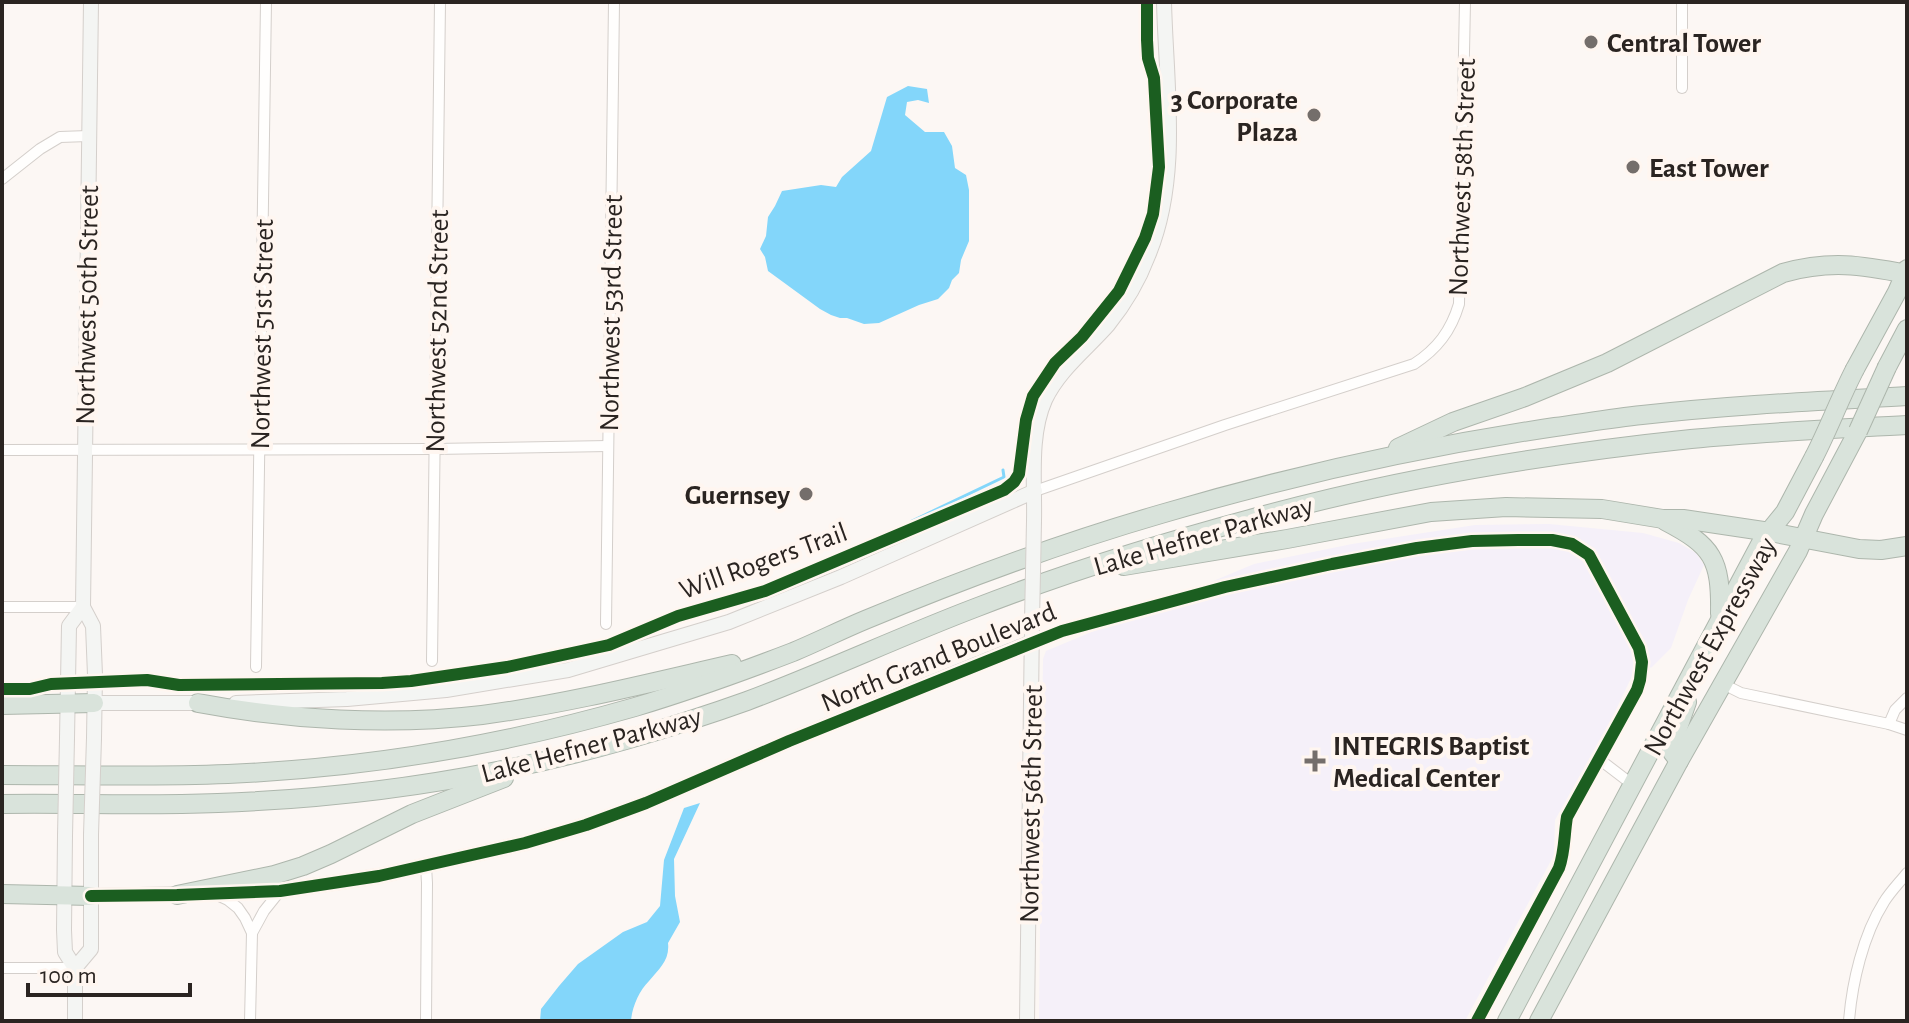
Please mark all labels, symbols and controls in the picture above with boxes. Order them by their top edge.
place label: Central Tower [1607,30,1761,58]
marker: Central Tower [1582,33,1600,51]
street label: Northwest 58th Street [1445,57,1481,297]
place label: 3 Corporate Plaza [1171,87,1298,147]
marker: 3 Corporate Plaza [1305,106,1323,124]
place label: East Tower [1649,155,1769,183]
marker: East Tower [1624,158,1642,176]
street label: Northwest 50th Street [72,185,104,425]
street label: Northwest 53rd Street [596,194,628,432]
street label: Northwest 52nd Street [422,209,454,453]
street label: Northwest 51st Street [247,218,279,450]
place label: Guernsey [685,482,790,510]
marker: Guernsey [797,485,815,503]
street label: Lake Hefner Parkway [1091,492,1316,582]
street label: Will Rogers Trail [676,519,851,605]
street label: Northwest Expressway [1639,533,1782,761]
street label: North Grand Boulevard [817,598,1060,718]
street label: Northwest 56th Street [1016,685,1048,923]
street label: Lake Hefner Parkway [478,703,705,789]
place label: INTEGRIS Baptist Medical Center [1333,733,1530,793]
marker: INTEGRIS Baptist Medical Center [1304,750,1326,772]
scale bar [28,947,190,997]
text: 100 m [40,964,97,988]

